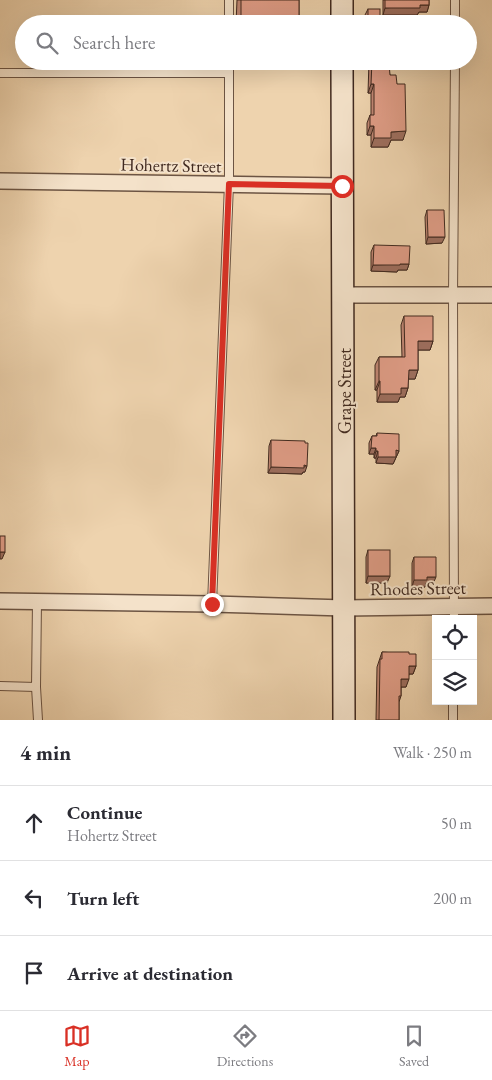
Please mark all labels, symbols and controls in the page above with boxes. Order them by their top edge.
search box [15,15,477,70]
icon: search [33,29,61,57]
text: Search here [73,30,155,55]
street label: Hohertz Street [120,153,222,177]
route start [331,175,354,198]
street label: Grape Street [333,348,356,434]
street label: Rhodes Street [370,576,467,600]
route end [201,593,224,616]
map controls [432,615,477,705]
button: locate [432,615,477,660]
button: layers [432,660,477,705]
text: 4 min [20,739,71,766]
text: Walk · 250 m [393,742,472,763]
text: Continue [67,800,142,825]
icon: ahead [20,809,48,837]
text: 50 m [441,813,472,834]
text: Hohertz Street [67,825,157,846]
icon: left [20,884,48,912]
text: Turn left [67,886,139,911]
text: 200 m [433,888,472,909]
icon: arrive [20,959,48,987]
text: Arrive at destination [67,961,233,986]
tab: Map [63,1022,91,1070]
tab: Directions [217,1022,273,1070]
tab: Saved [399,1022,429,1070]

